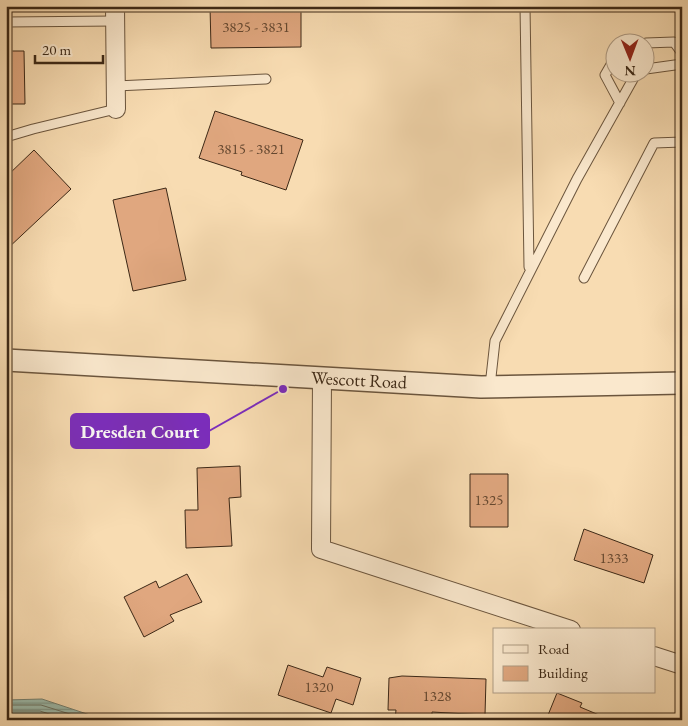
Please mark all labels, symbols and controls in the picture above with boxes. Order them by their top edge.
house number: 3825 - 3831 [222,17,290,36]
scale bar [35,32,102,64]
north arrow [606,32,656,82]
text: 20 m [42,40,71,59]
text: N [624,62,636,80]
house number: 3815 - 3821 [217,139,285,158]
street label: Wescott Road [310,366,408,394]
callout: Dresden Court [71,414,209,448]
text: Dresden Court [81,419,199,444]
house number: 1325 [475,490,503,509]
house number: 1333 [600,548,628,567]
legend [493,628,656,694]
text: Road [538,639,570,658]
text: Building [538,663,588,682]
house number: 1320 [305,677,333,696]
house number: 1328 [423,686,451,705]

